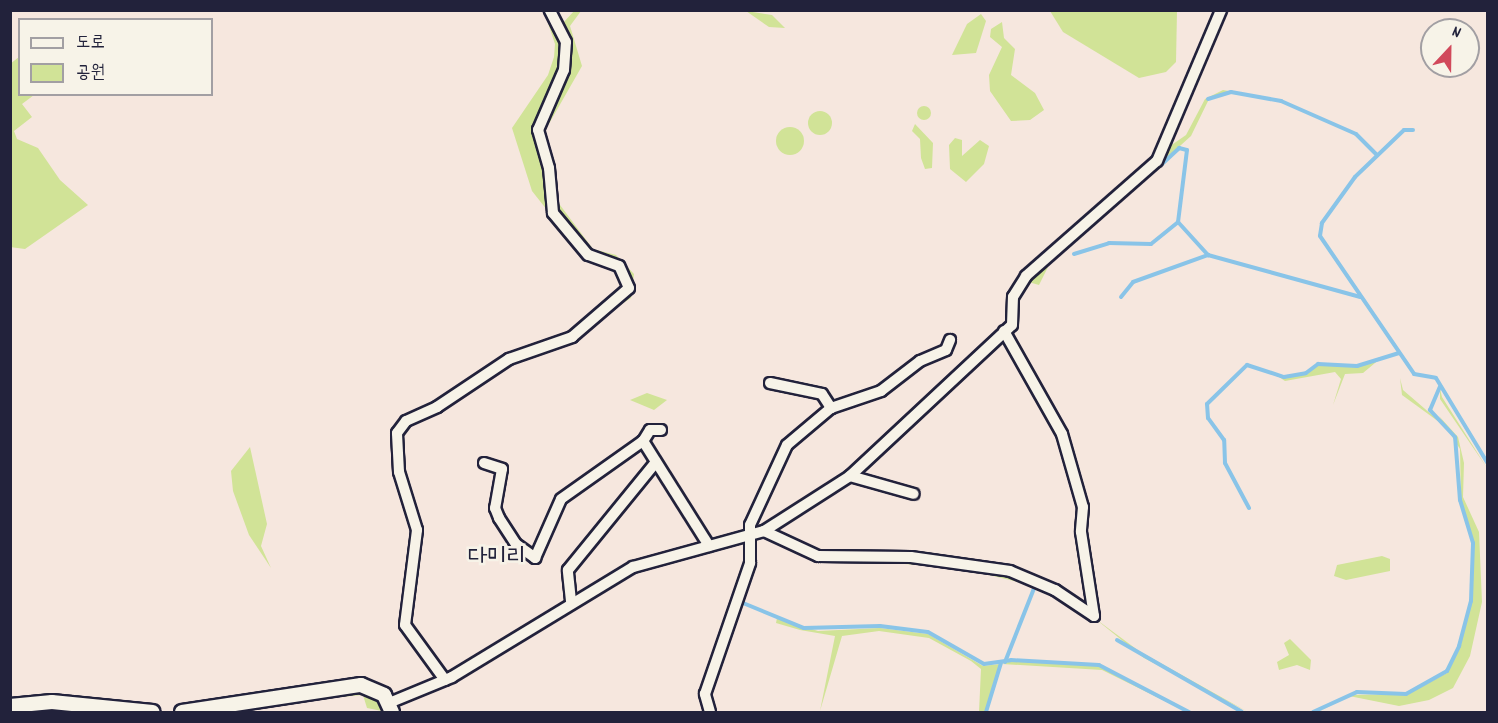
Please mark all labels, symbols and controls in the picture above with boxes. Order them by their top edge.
legend [18,18,213,96]
north arrow [1420,18,1480,78]
text: N [1448,21,1464,45]
text: 도로 [76,31,105,56]
text: 공원 [76,61,105,86]
district label: 다미리 [468,545,526,573]

